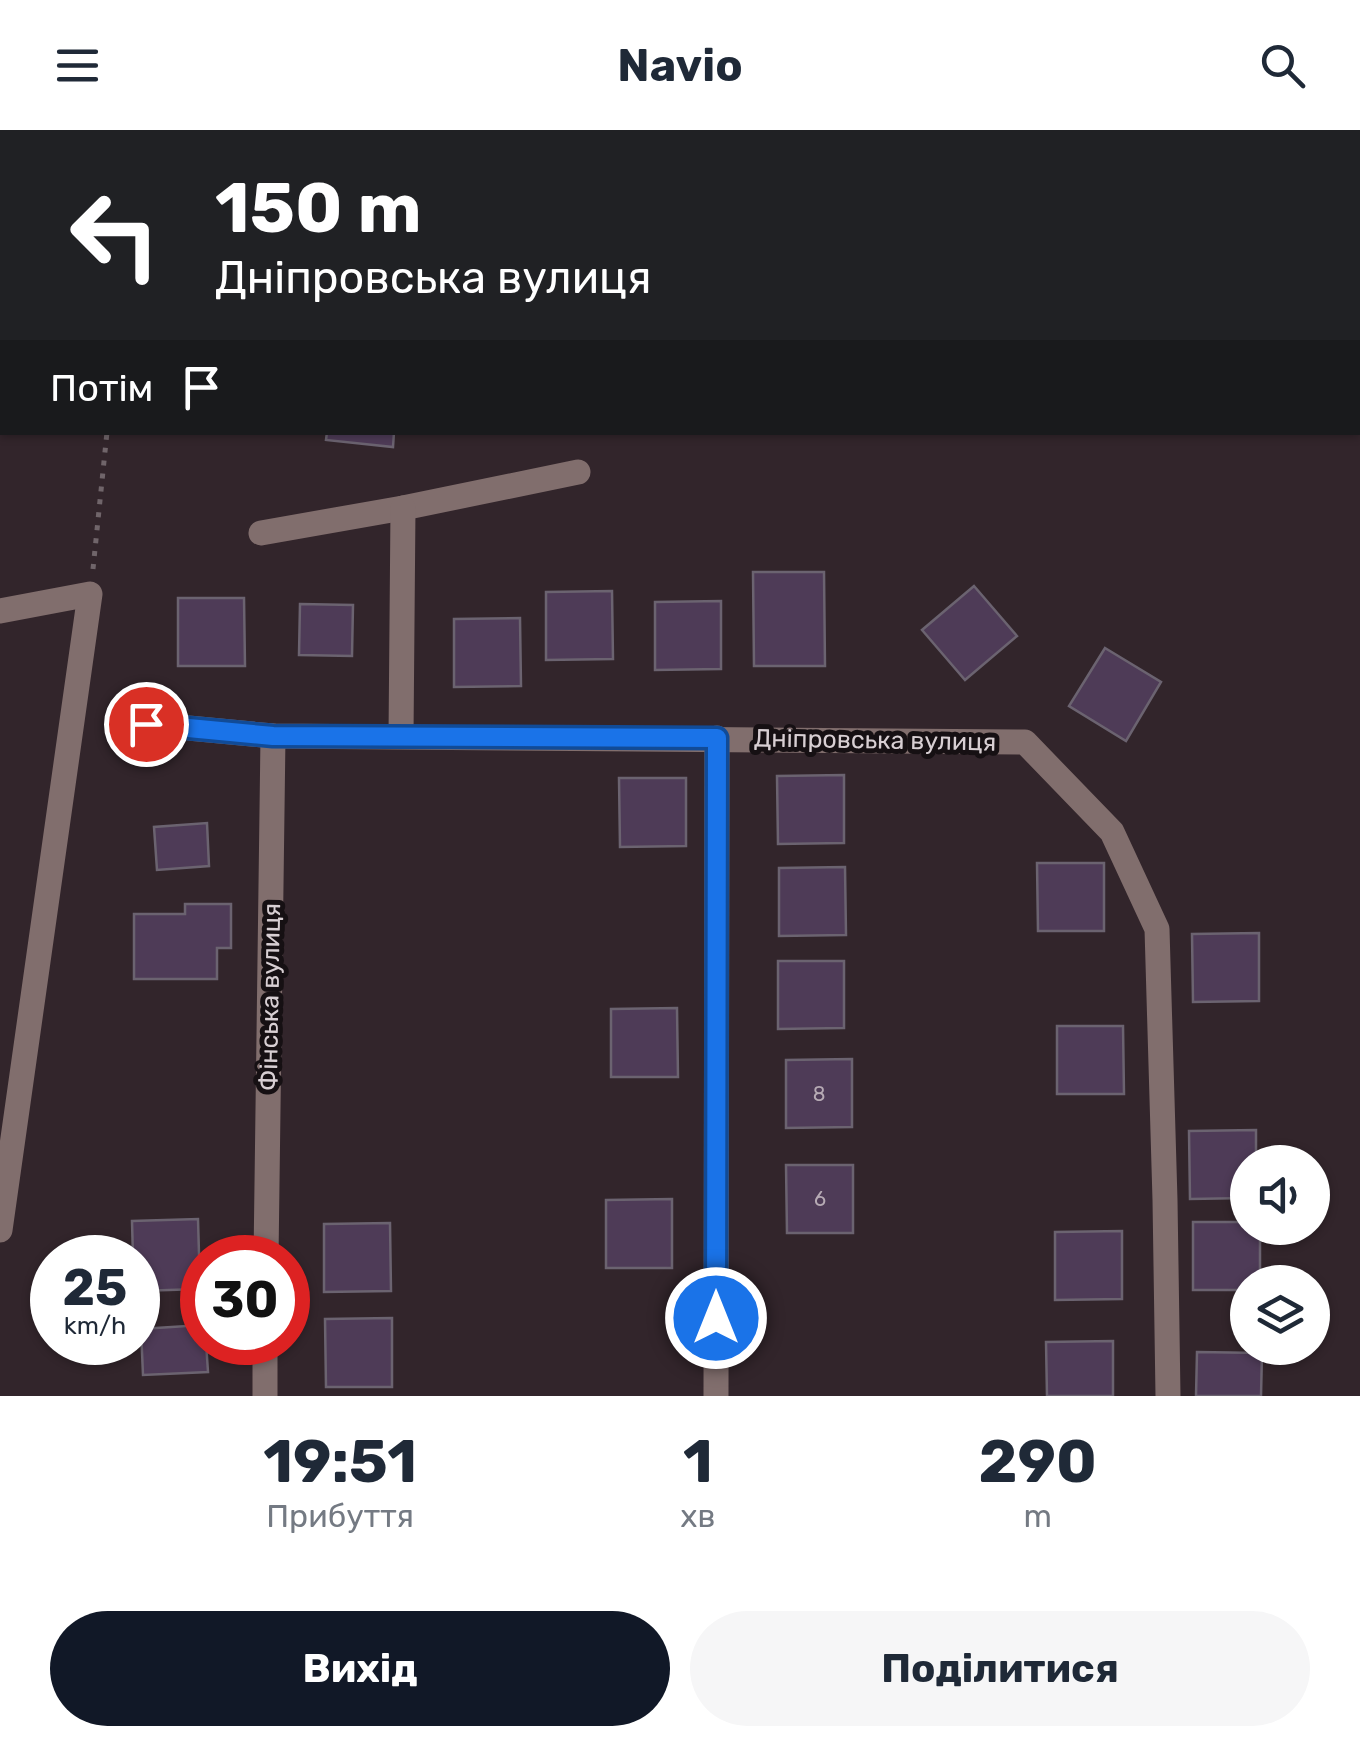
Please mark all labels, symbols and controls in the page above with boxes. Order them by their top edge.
icon: menu [50,38,105,93]
icon: search [1255,38,1310,93]
text: Navio [617,39,743,92]
text: 150 m [215,167,422,250]
icon: left [50,170,180,300]
text: Дніпровська вулиця [215,251,651,304]
icon: arrive [174,360,229,415]
text: Потім [50,365,154,411]
pin [104,682,189,767]
icon: arrive [119,697,174,752]
street label: Дніпровська вулиця [754,723,996,757]
street label: Фінська вулиця [254,903,286,1091]
house number: 8 [813,1082,825,1106]
map controls [1230,1145,1330,1365]
button: sound [1230,1145,1330,1245]
house number: 6 [814,1187,826,1211]
speed limit sign: 30 [180,1235,310,1365]
text: 25 [63,1258,127,1318]
button: layers [1230,1265,1330,1365]
position arrow [664,1266,768,1370]
text: km/h [64,1311,126,1340]
text: 19:51 [263,1426,417,1497]
text: 1 [683,1426,713,1497]
text: 290 [979,1426,1097,1497]
text: Прибуття [266,1497,414,1535]
text: хв [680,1497,715,1535]
text: m [1023,1497,1052,1535]
button: Вихід [50,1611,670,1726]
button: Поділитися [690,1611,1310,1726]

